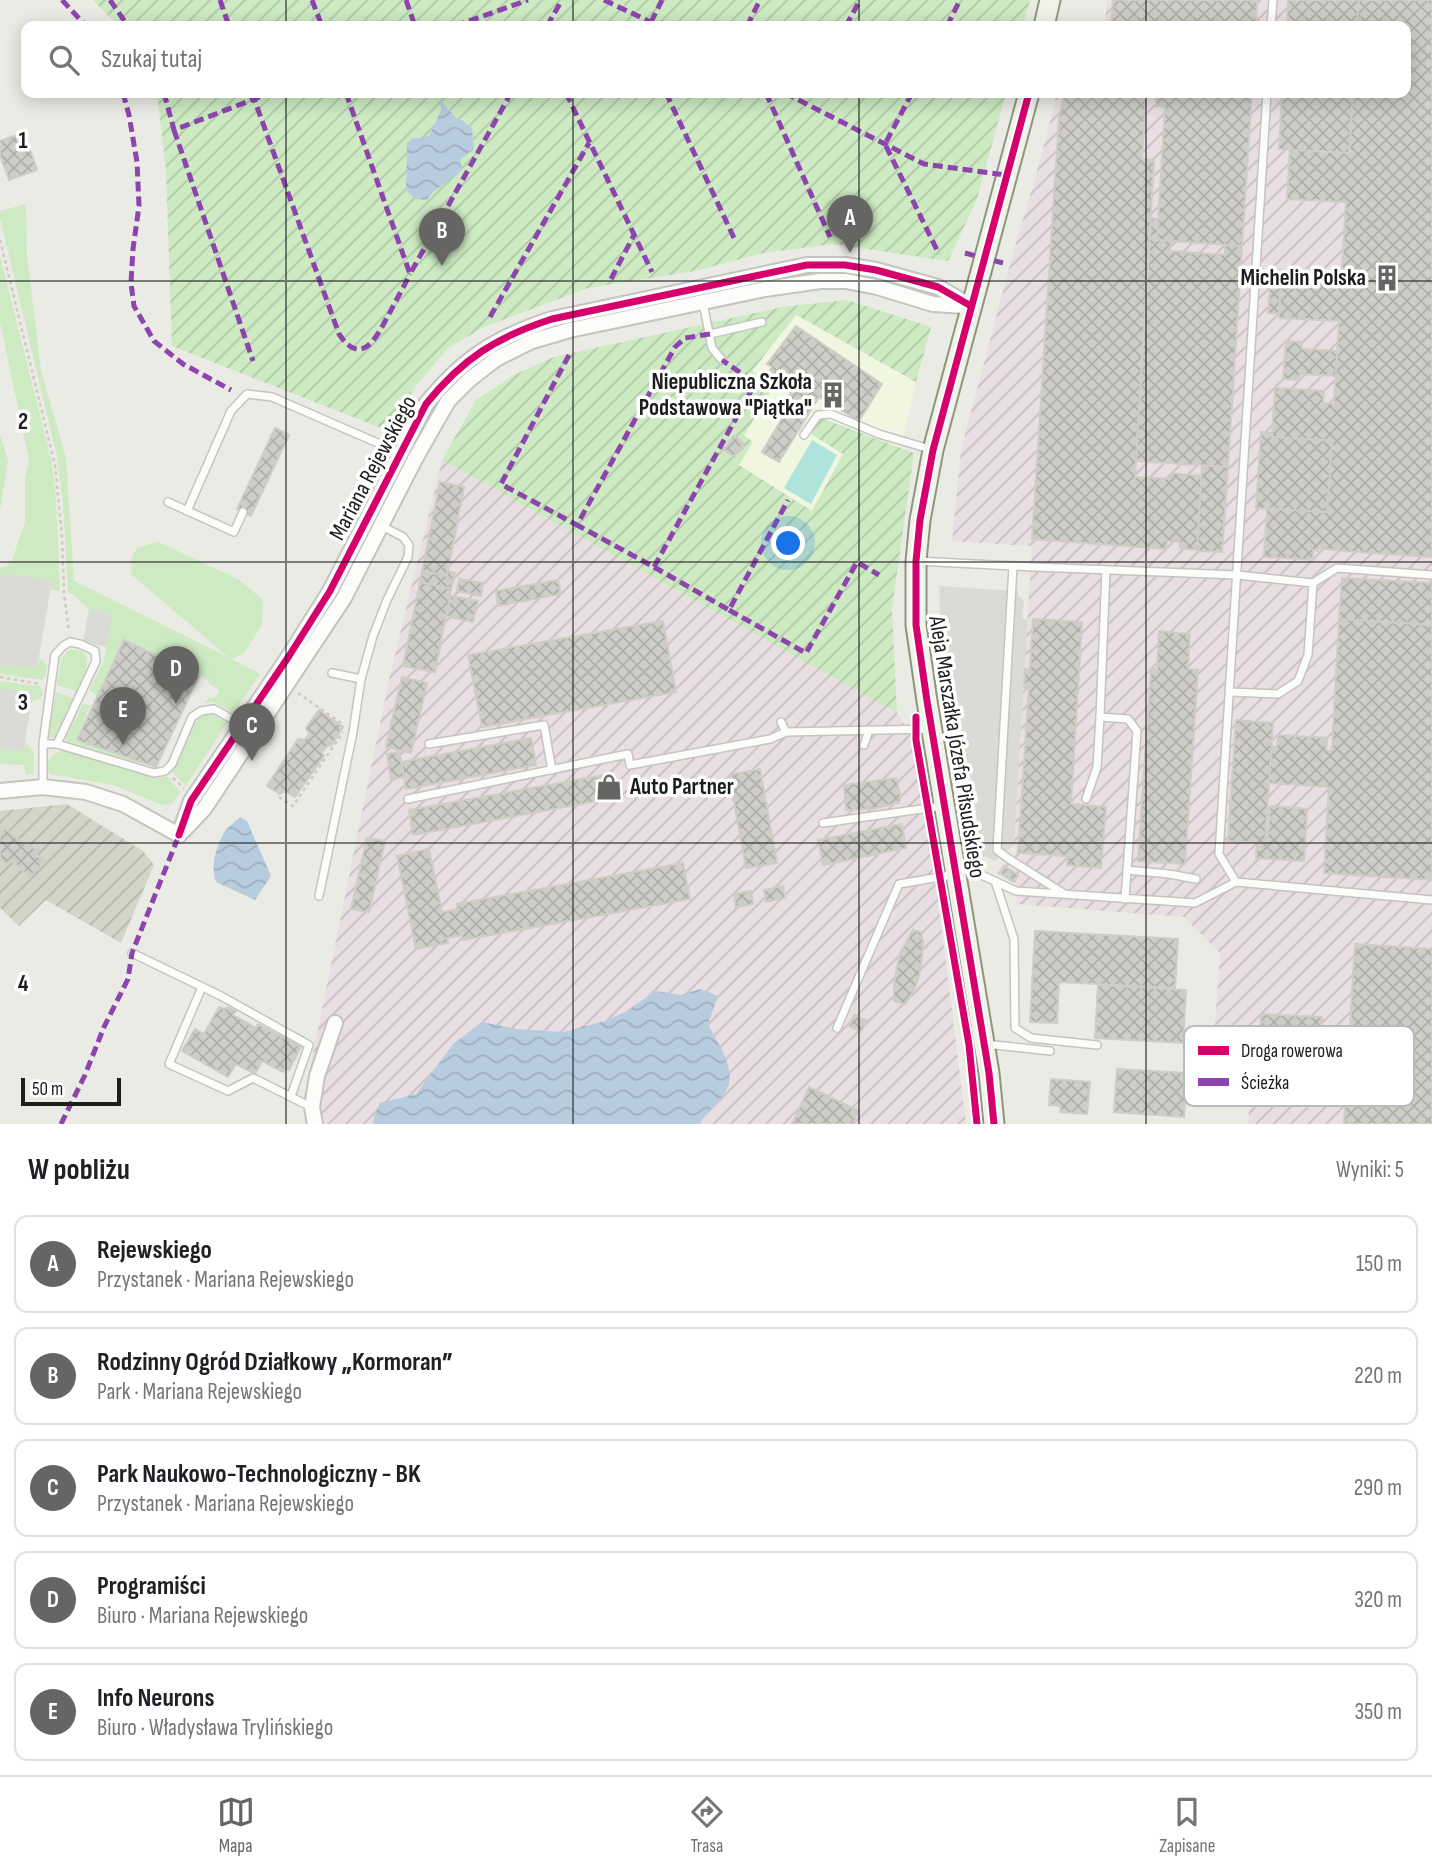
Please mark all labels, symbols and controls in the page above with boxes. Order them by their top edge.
search box [21,21,1411,98]
icon: search [45,41,83,79]
text: Szukaj tutaj [101,44,202,75]
text: 1 [18,127,28,155]
pin: A [827,195,873,253]
pin: B [419,208,465,266]
building icon: Michelin Polska [1372,263,1402,293]
place label: Michelin Polska [1241,264,1366,292]
place label: Niepubliczna Szkoła Podstawowa "Piątka" [639,368,812,422]
building icon: Niepubliczna Szkoła Podstawowa "Piątka" [818,380,848,410]
street label: Mariana Rejewskiego [323,391,423,545]
text: 2 [18,408,28,436]
your location [771,526,805,560]
street label: Aleja Marszałka Józefa Piłsudskiego [922,613,992,880]
pin: D [153,646,199,704]
pin: E [100,687,146,745]
text: 3 [18,689,28,717]
pin: C [229,703,275,761]
shop icon: Auto Partner [594,772,624,802]
place label: Auto Partner [629,773,734,801]
text: 4 [18,970,29,998]
legend [1184,1026,1414,1106]
text: Droga rowerowa [1241,1040,1343,1063]
text: Ścieżka [1241,1072,1289,1095]
scale bar [21,1075,121,1107]
text: 50 m [32,1078,63,1101]
text: W pobliżu [28,1152,130,1188]
text: Wyniki: 5 [1336,1156,1404,1184]
text: Rejewskiego [97,1235,212,1266]
text: A [48,1250,58,1278]
text: 150 m [1356,1250,1402,1278]
text: Przystanek · Mariana Rejewskiego [97,1266,354,1294]
text: Rodzinny Ogród Działkowy „Kormoran” [97,1347,453,1378]
text: B [48,1362,58,1390]
text: 220 m [1354,1362,1402,1390]
text: Park · Mariana Rejewskiego [97,1378,302,1406]
text: Park Naukowo-Technologiczny - BK [97,1459,421,1490]
text: C [47,1474,59,1502]
text: 290 m [1354,1474,1402,1502]
text: Przystanek · Mariana Rejewskiego [97,1490,354,1518]
text: Programiści [97,1571,206,1602]
text: D [47,1586,59,1614]
text: 320 m [1354,1586,1402,1614]
text: Biuro · Mariana Rejewskiego [97,1602,308,1630]
text: Info Neurons [97,1683,214,1714]
text: E [48,1698,58,1726]
text: 350 m [1354,1698,1402,1726]
text: Biuro · Władysława Trylińskiego [97,1714,333,1742]
tab: Mapa [217,1793,255,1858]
tab: Trasa [688,1793,726,1858]
tab: Zapisane [1159,1793,1215,1858]

